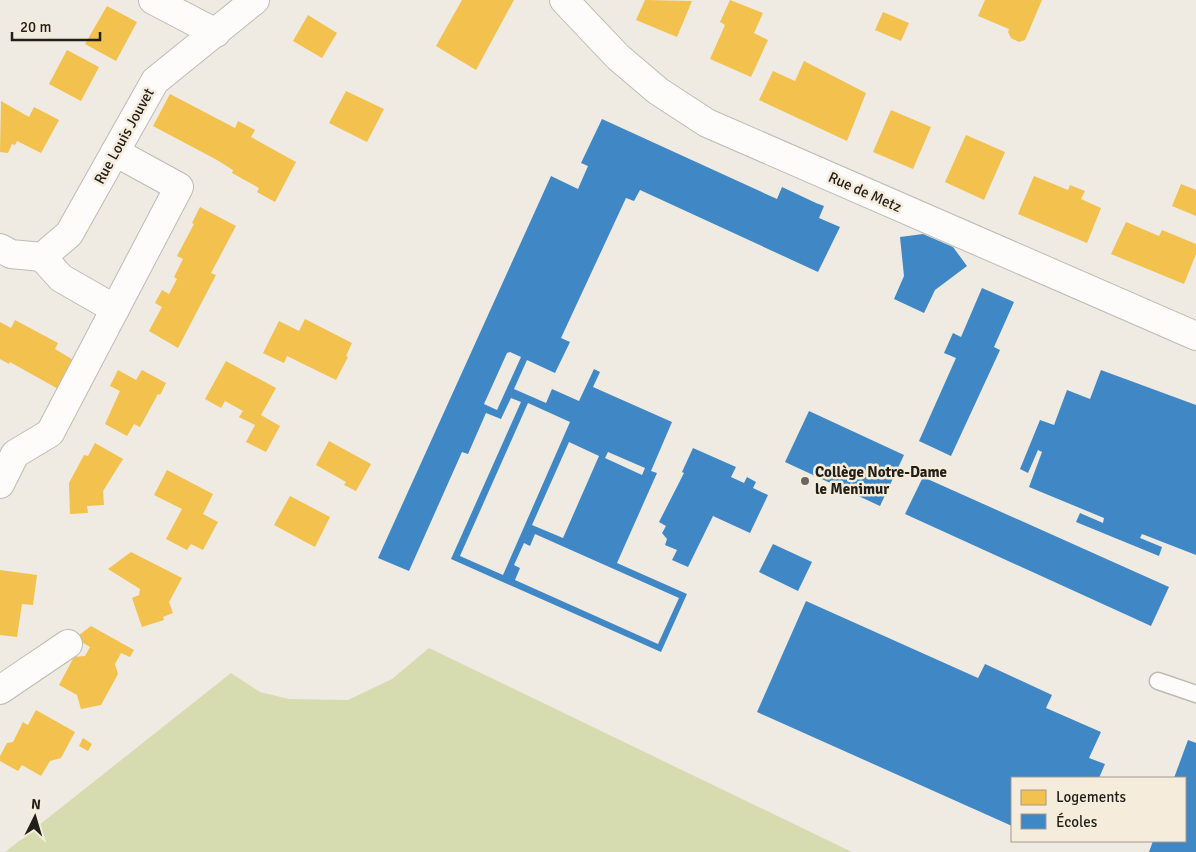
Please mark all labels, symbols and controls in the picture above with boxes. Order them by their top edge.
scale bar [12,10,100,42]
text: 20 m [20,18,51,36]
street label: Rue Louis Jouvet [90,85,158,187]
street label: Rue de Metz [826,168,905,216]
place label: Collège Notre-Dame le Menimur [815,463,947,498]
marker: Collège Notre-Dame le Menimur [799,475,811,487]
legend [1011,777,1186,842]
text: Logements [1056,788,1127,806]
north arrow [10,792,60,842]
text: N [30,796,42,813]
text: Écoles [1056,812,1098,831]

